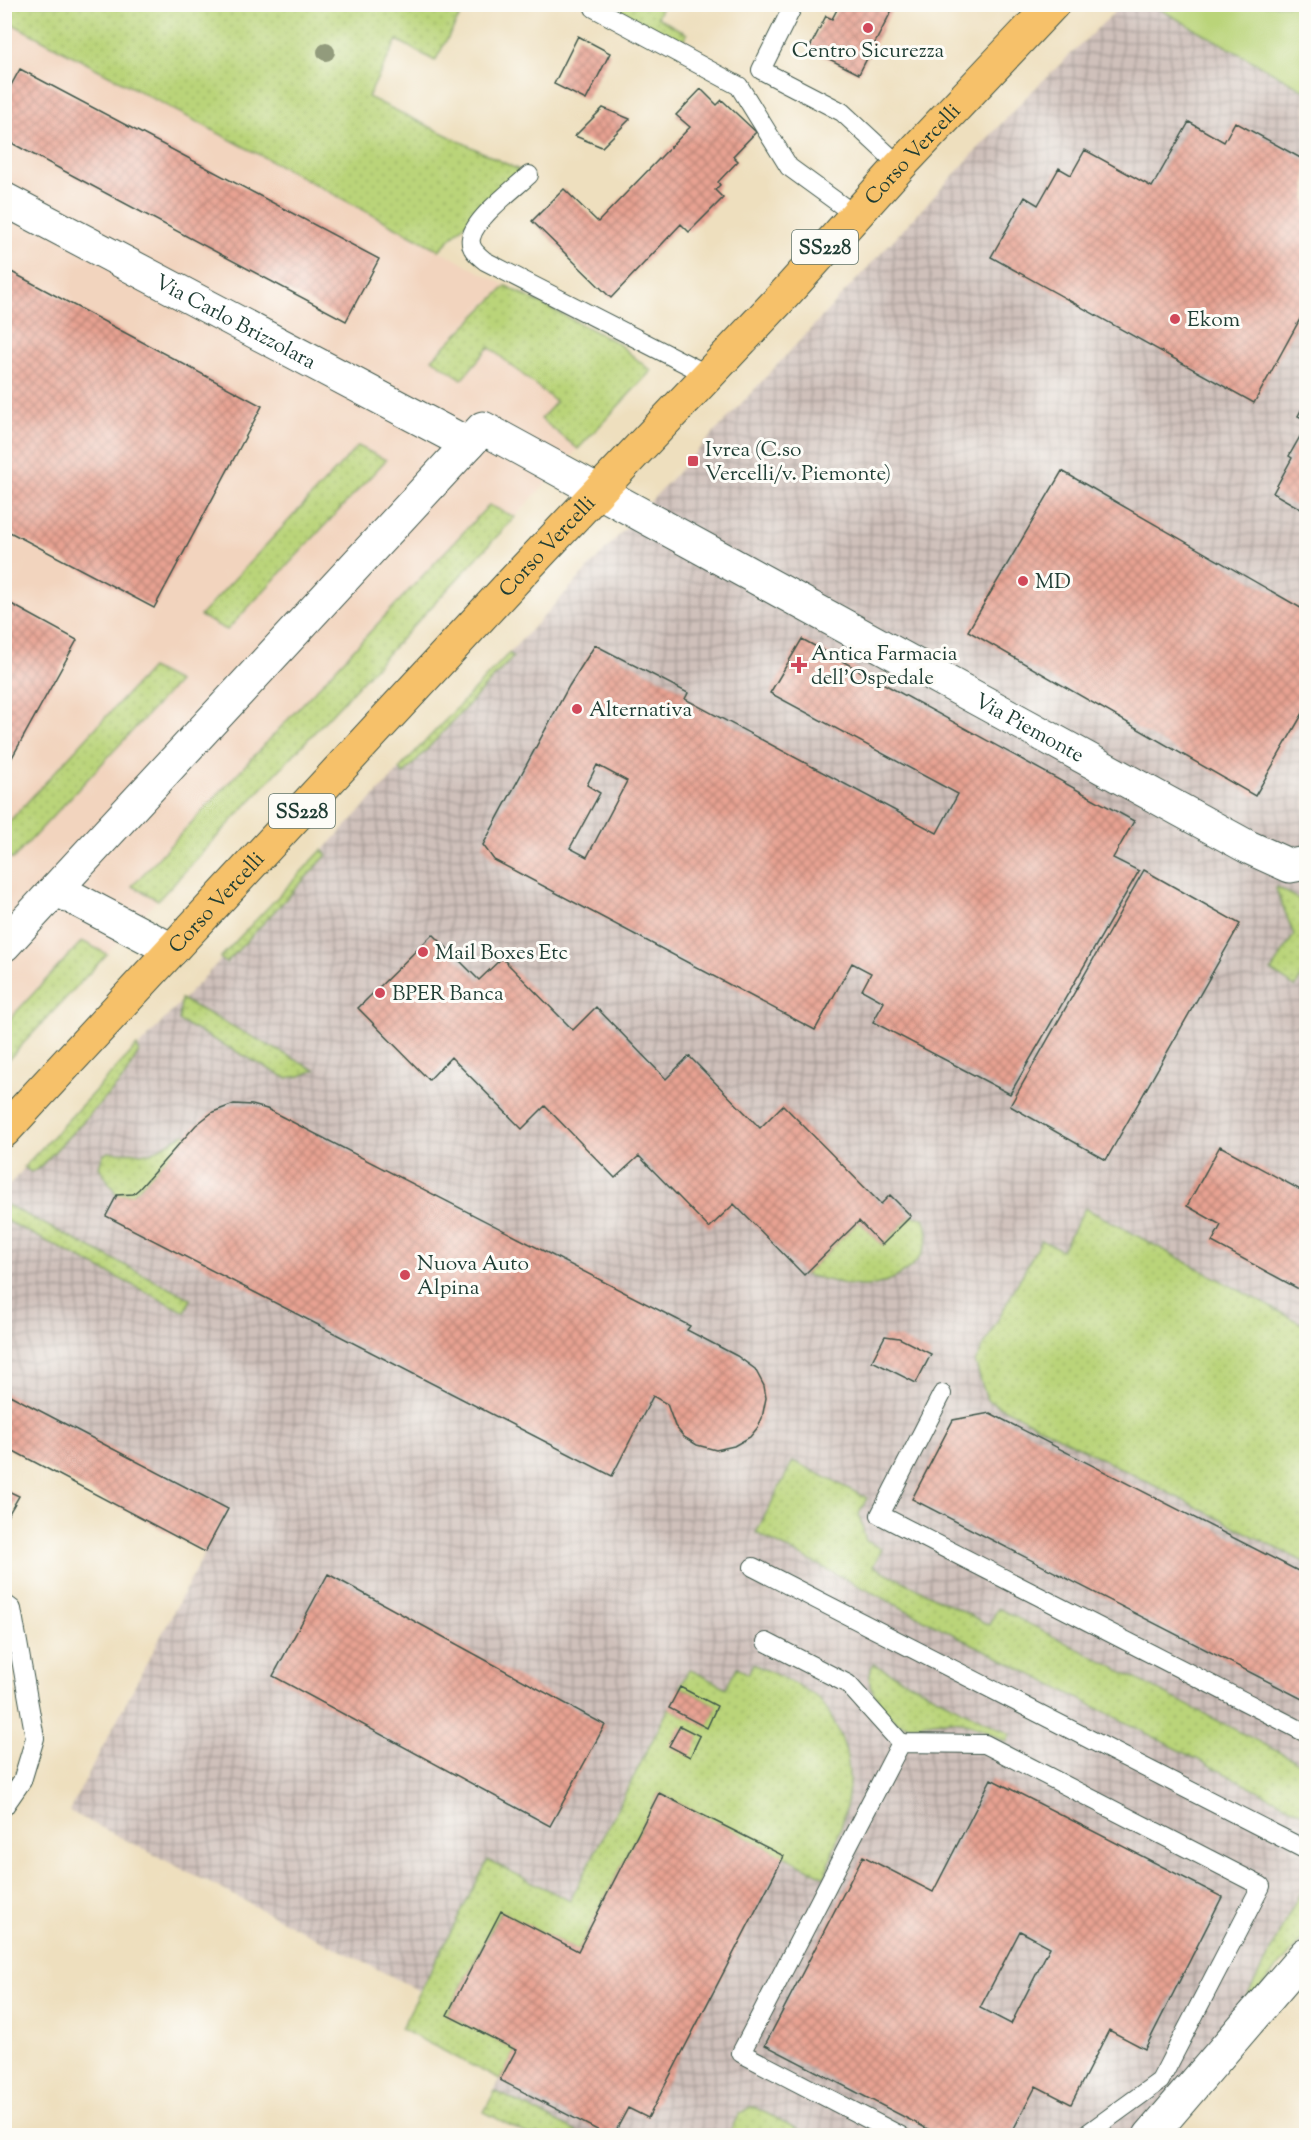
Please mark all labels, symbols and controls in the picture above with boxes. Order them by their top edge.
marker: Centro Sicurezza [861,21,875,35]
place label: Centro Sicurezza [792,37,945,67]
street label: Corso Vercelli [859,98,969,213]
road number: SS228 [792,230,858,264]
street label: Via Carlo Brizzolara [149,268,321,378]
place label: Ekom [1187,306,1240,336]
marker: Ekom [1168,312,1182,326]
place label: Ivrea (C.so Vercelli/v. Piemonte) [705,436,891,490]
marker: Ivrea (C.so Vercelli/v. Piemonte) [686,454,700,468]
street label: Corso Vercelli [493,490,603,605]
place label: MD [1035,568,1071,598]
marker: MD [1016,574,1030,588]
place label: Antica Farmacia dell'Ospedale [811,640,958,694]
marker: Antica Farmacia dell'Ospedale [792,658,806,672]
street label: Via Piemonte [968,687,1089,771]
place label: Alternativa [589,696,692,726]
marker: Alternativa [570,702,584,716]
road number: SS228 [269,794,335,828]
street label: Corso Vercelli [163,846,273,961]
place label: Mail Boxes Etc [435,939,568,969]
marker: Mail Boxes Etc [416,945,430,959]
place label: BPER Banca [392,980,504,1010]
marker: BPER Banca [373,986,387,1000]
place label: Nuova Auto Alpina [417,1250,529,1304]
marker: Nuova Auto Alpina [398,1268,412,1282]

